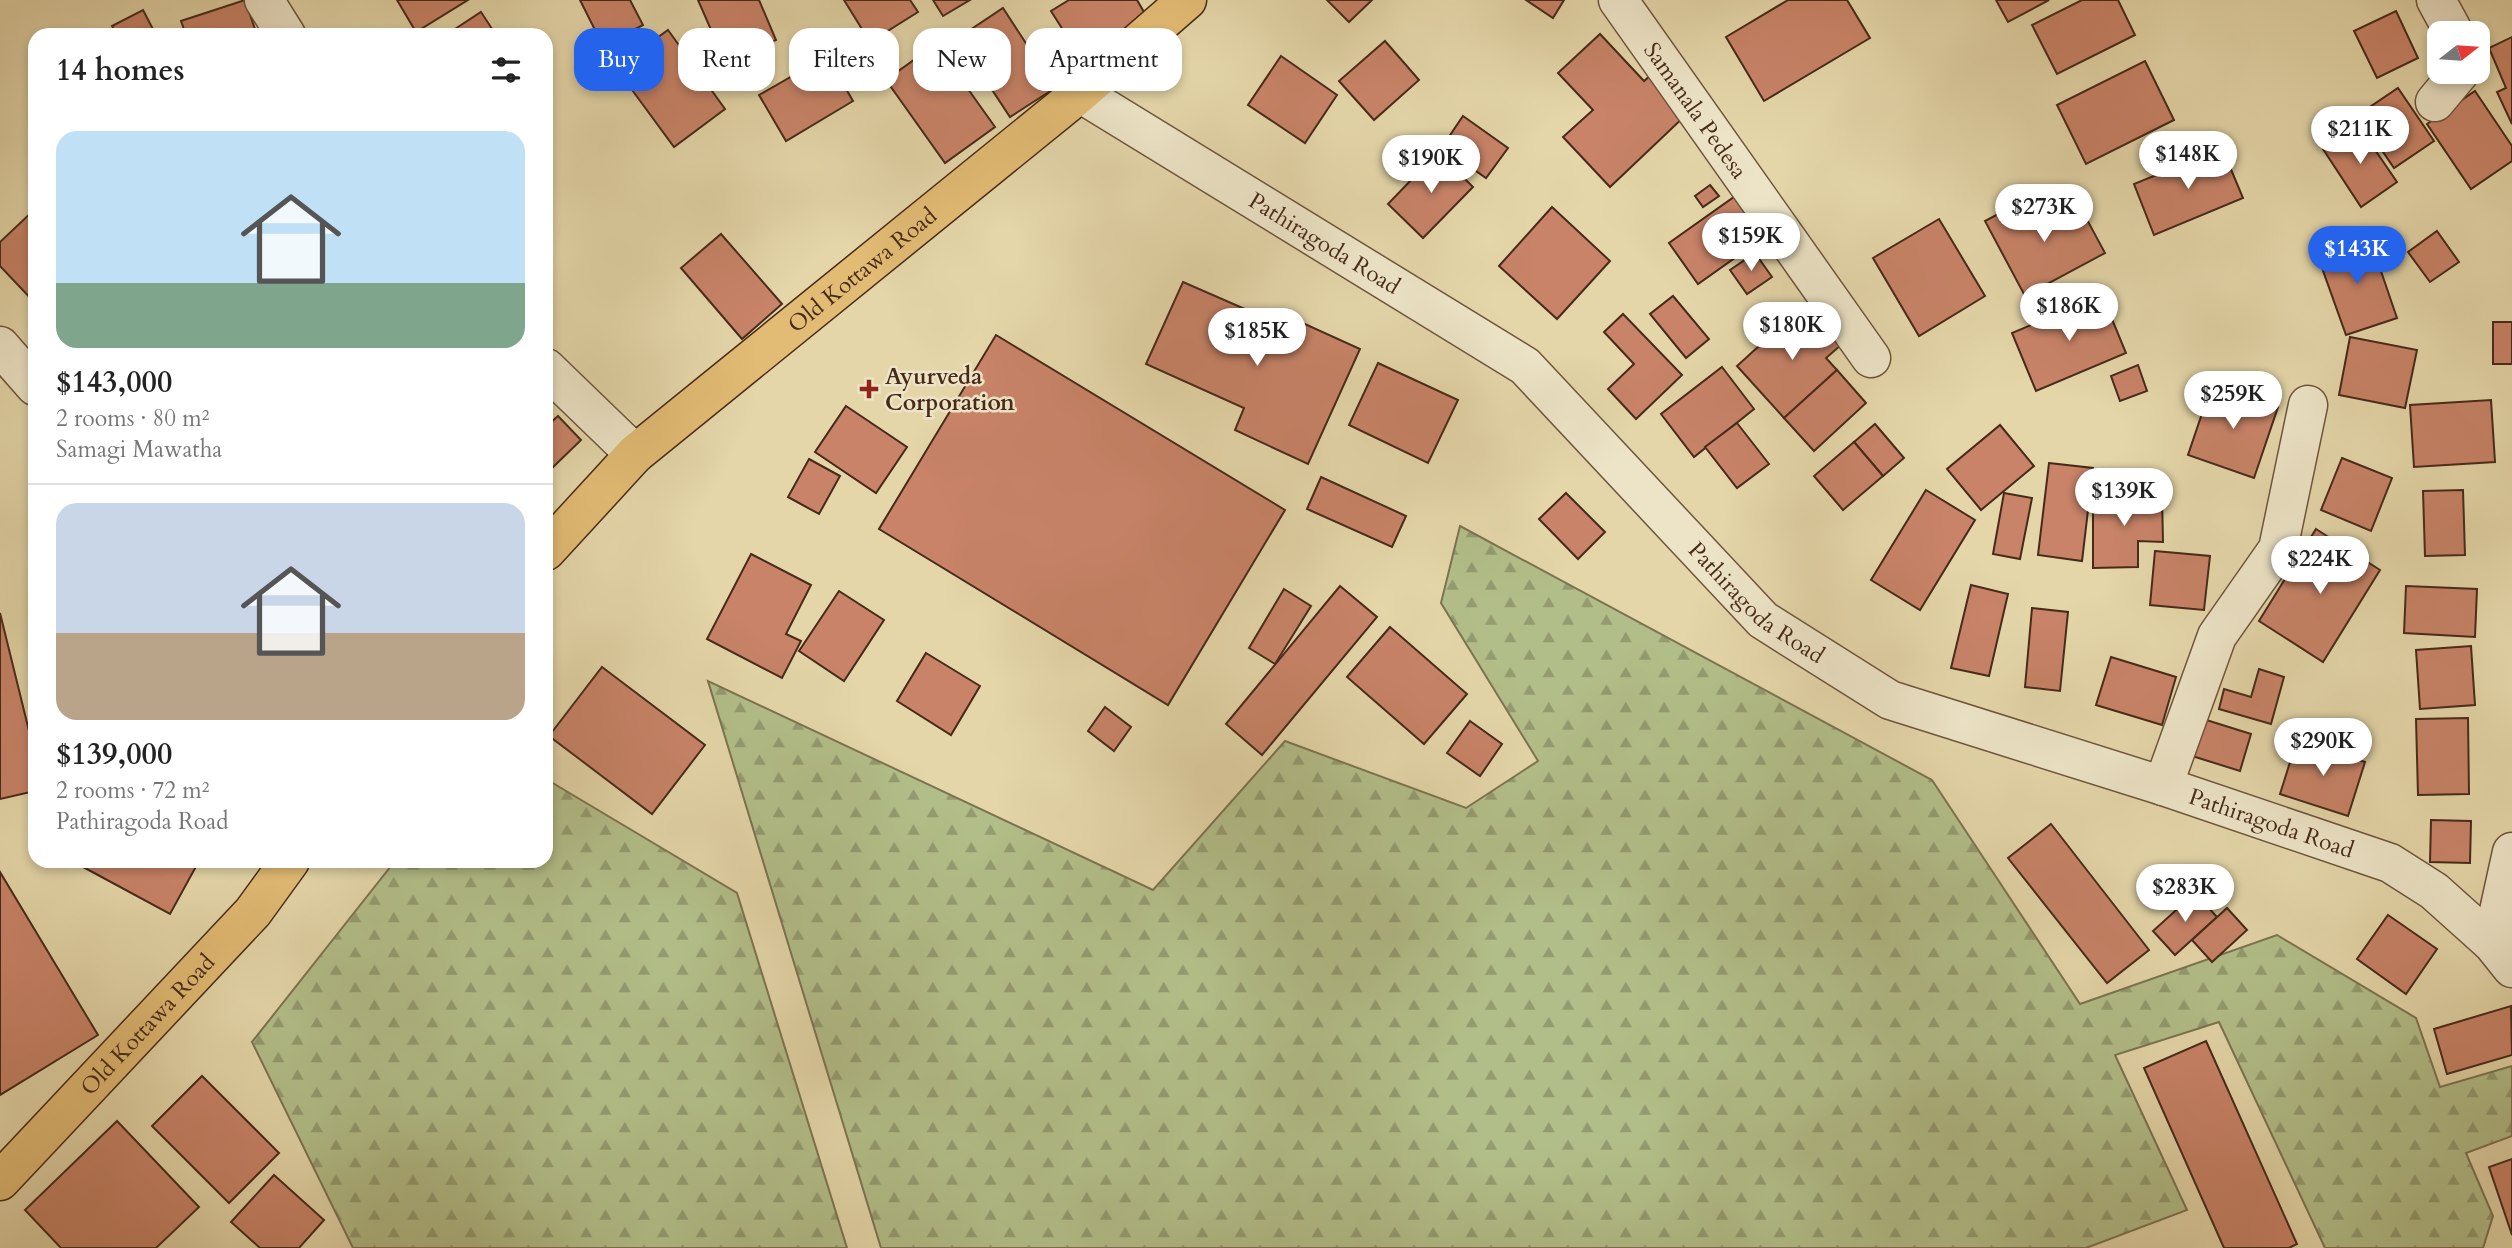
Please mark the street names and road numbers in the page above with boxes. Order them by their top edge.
street label: Samanala Pedesa [1637,36,1755,185]
street label: Pathiragoda Road [1243,185,1407,302]
street label: Old Kottawa Road [781,200,944,340]
street label: Pathiragoda Road [1682,535,1831,671]
street label: Pathiragoda Road [2185,780,2359,865]
street label: Old Kottawa Road [73,946,222,1102]

